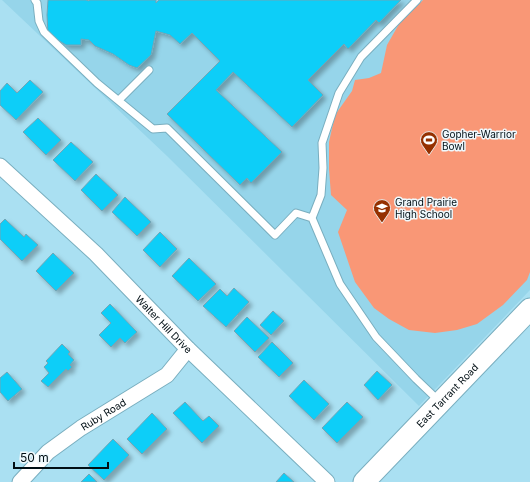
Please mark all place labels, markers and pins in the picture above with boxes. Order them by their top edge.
place label: Gopher-Warrior Bowl [442,128,516,152]
sports icon: Gopher-Warrior Bowl [419,130,439,155]
place label: Grand Prairie High School [395,196,457,220]
school or university icon: Grand Prairie High School [372,198,392,223]

